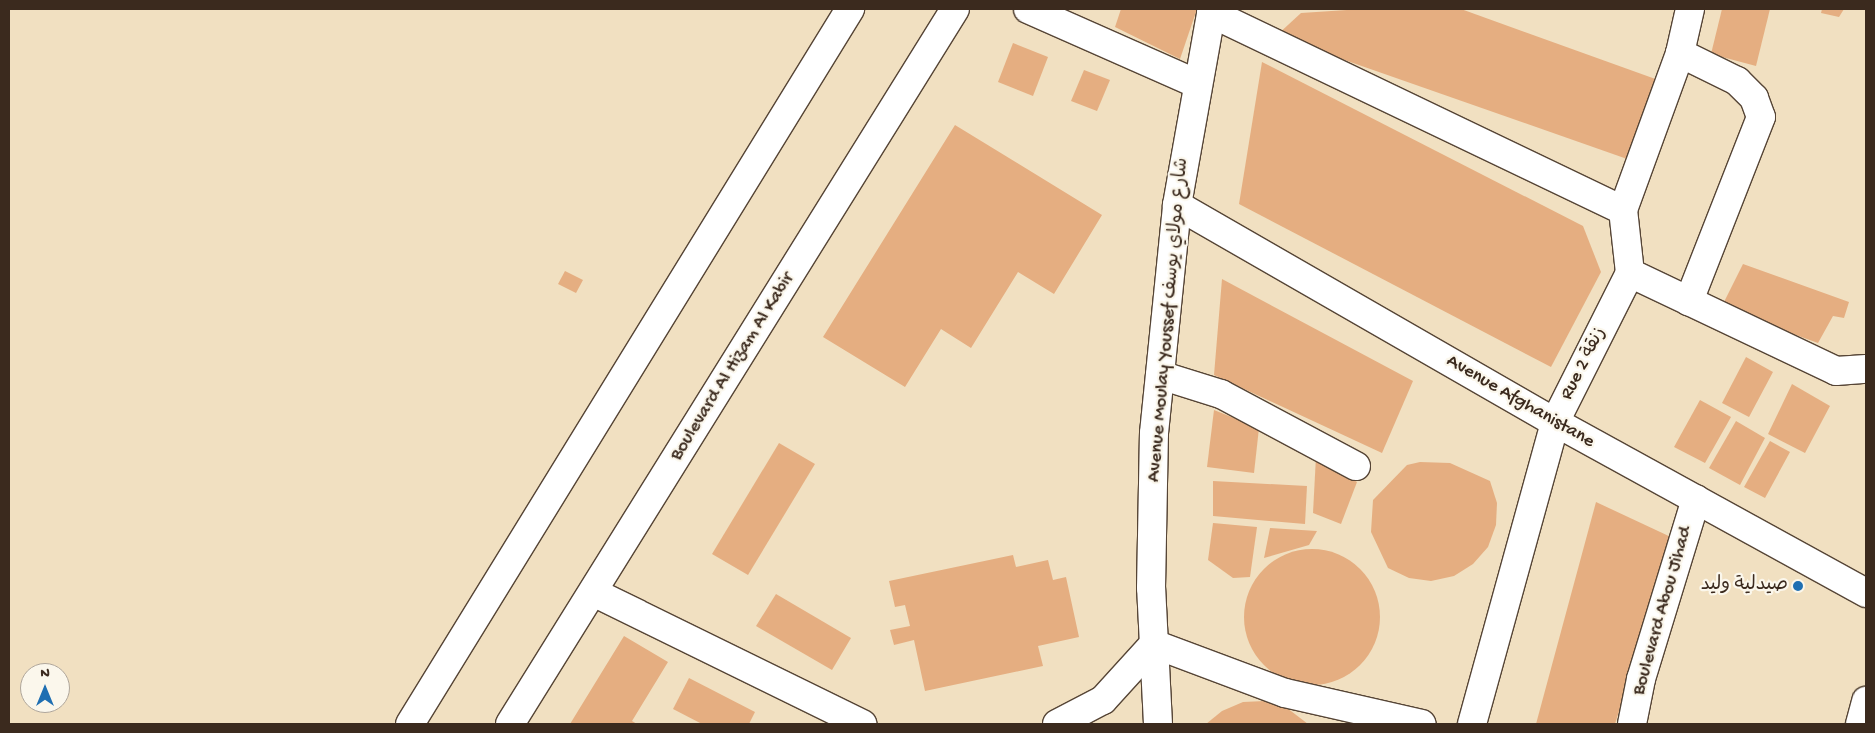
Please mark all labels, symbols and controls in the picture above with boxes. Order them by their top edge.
street label: Avenue Moulay Youssef شارع مولاي يوسف [1143,157,1195,483]
street label: Boulevard Al Hizam Al Kabir [666,269,800,465]
street label: Rue 2 زنقة [1556,324,1612,404]
street label: Avenue Afghanistane [1442,350,1598,454]
street label: Boulevard Abou Jihad [1628,524,1698,698]
place label: صيدلية وليد [1701,575,1788,597]
marker: صيدلية وليد [1792,580,1804,592]
north arrow [20,663,70,713]
text: N [40,665,50,682]

